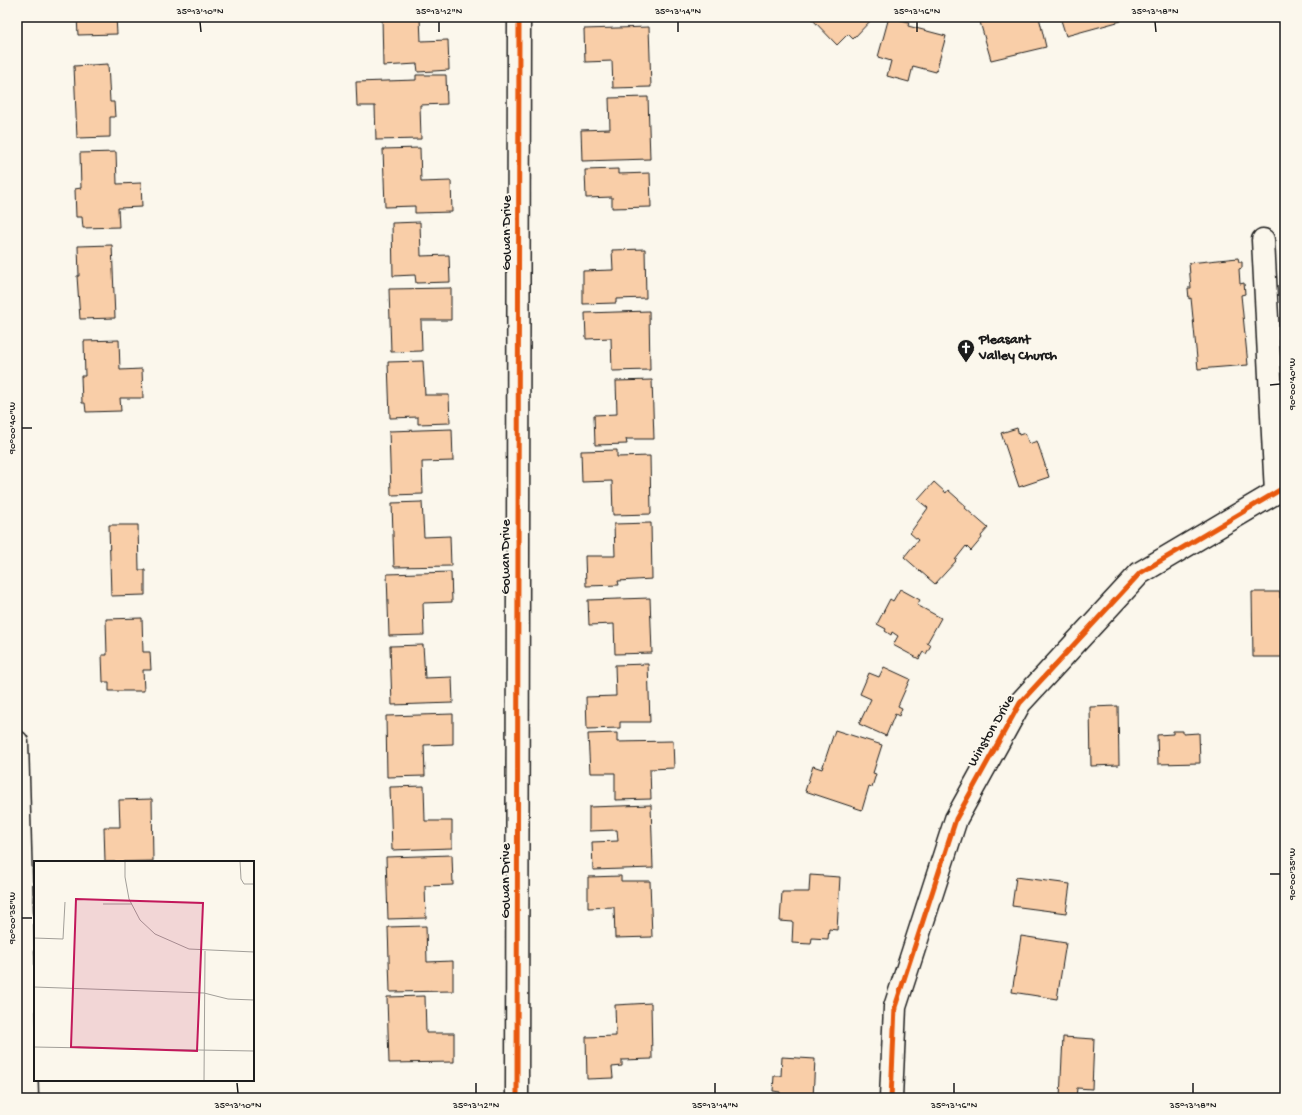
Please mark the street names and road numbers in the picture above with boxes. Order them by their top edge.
street label: Gowan Drive [499,195,516,271]
street label: Gowan Drive [498,519,515,595]
street label: Winston Drive [965,691,1020,770]
street label: Gowan Drive [498,843,515,919]

